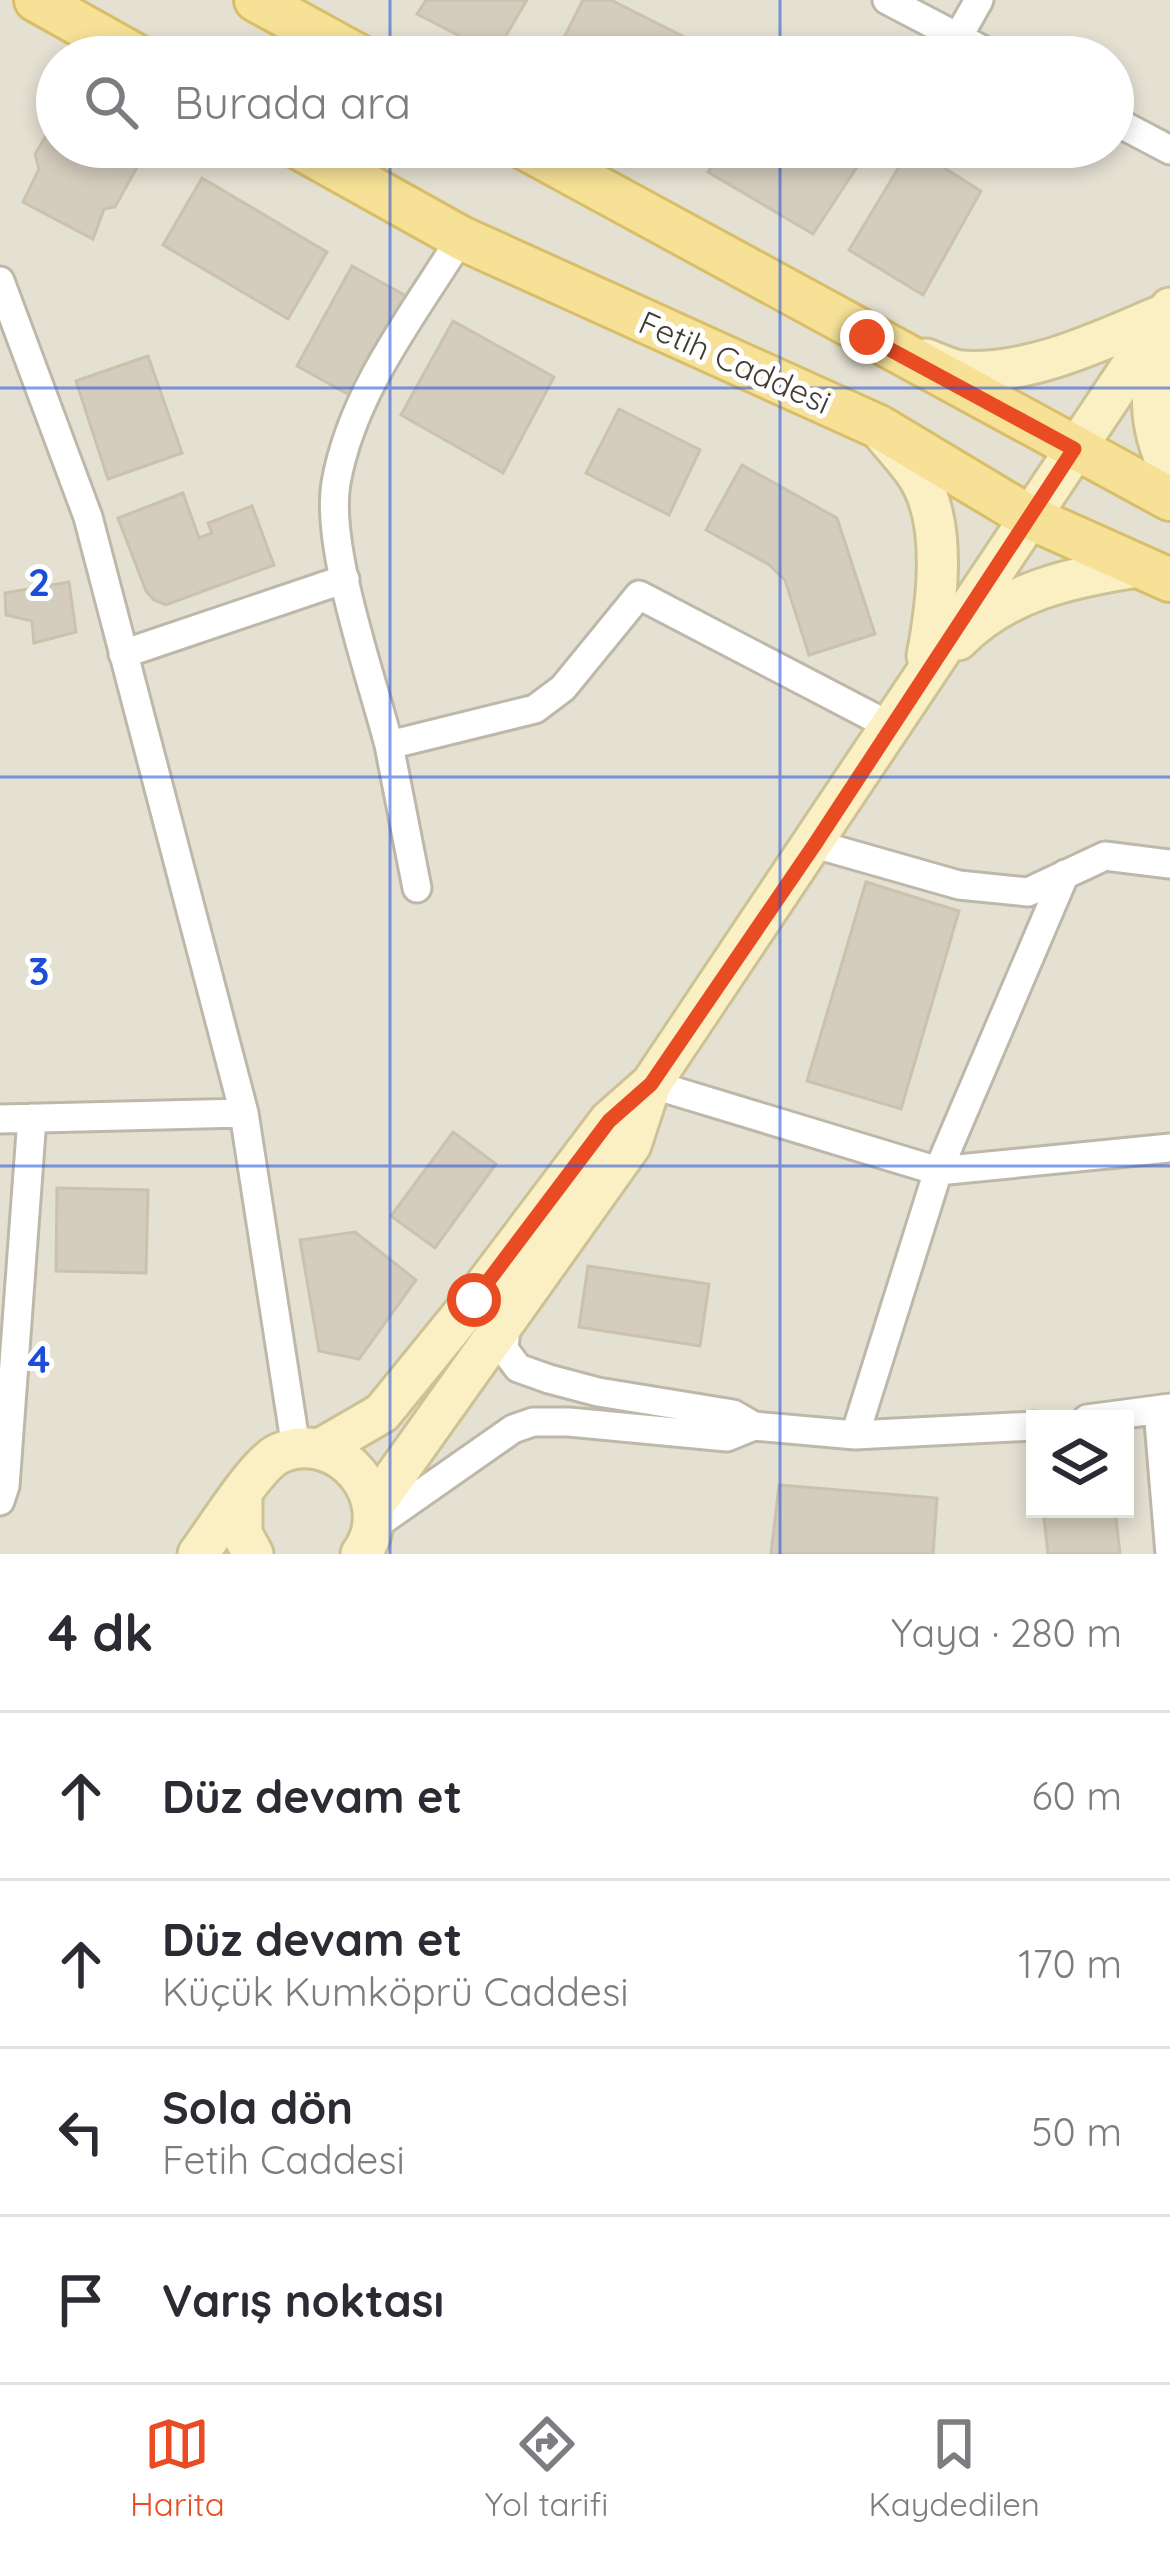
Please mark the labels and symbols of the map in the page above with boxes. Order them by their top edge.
street label: Fetih Caddesi [633,301,837,422]
route end [840,310,894,364]
text: 2 [28,557,50,606]
text: 3 [29,946,49,995]
route start [447,1273,501,1327]
text: 4 [28,1334,50,1383]

